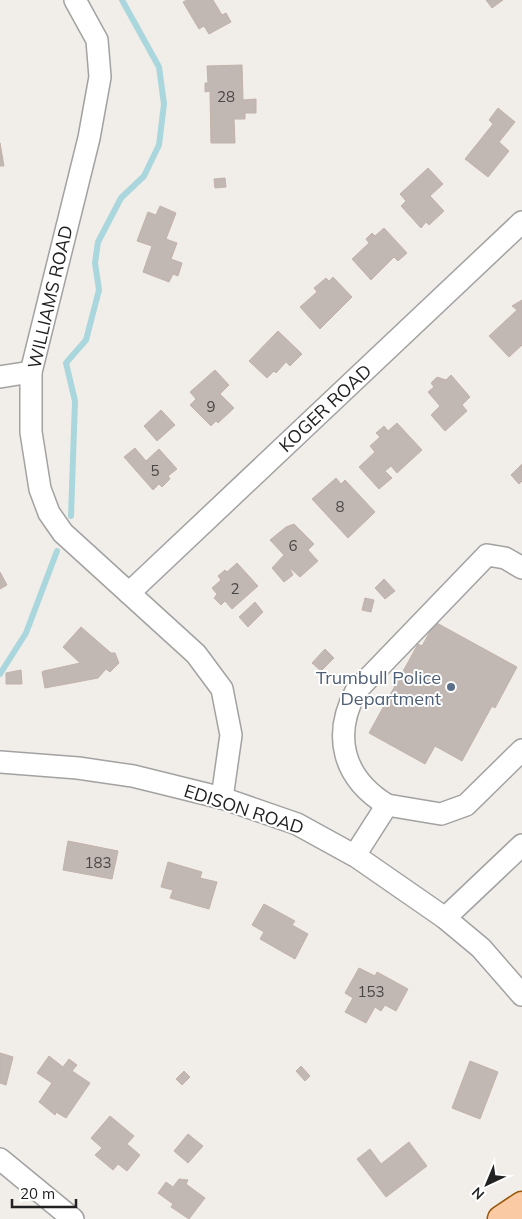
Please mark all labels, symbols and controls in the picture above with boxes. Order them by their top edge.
house number: 28 [217,87,235,106]
street label: WILLIAMS ROAD [22,223,78,371]
street label: KOGER ROAD [274,359,376,457]
house number: 9 [206,397,216,416]
house number: 5 [150,461,160,480]
house number: 8 [335,497,345,516]
house number: 6 [288,536,298,555]
house number: 2 [230,579,240,598]
place label: Trumbull Police Department [316,666,441,710]
marker: Trumbull Police Department [445,681,457,693]
street label: EDISON ROAD [181,779,307,839]
house number: 183 [84,853,112,872]
house number: 153 [357,982,385,1001]
north arrow [462,1159,512,1209]
scale bar [12,1176,76,1208]
text: N [468,1183,488,1203]
text: 20 m [20,1184,55,1203]

